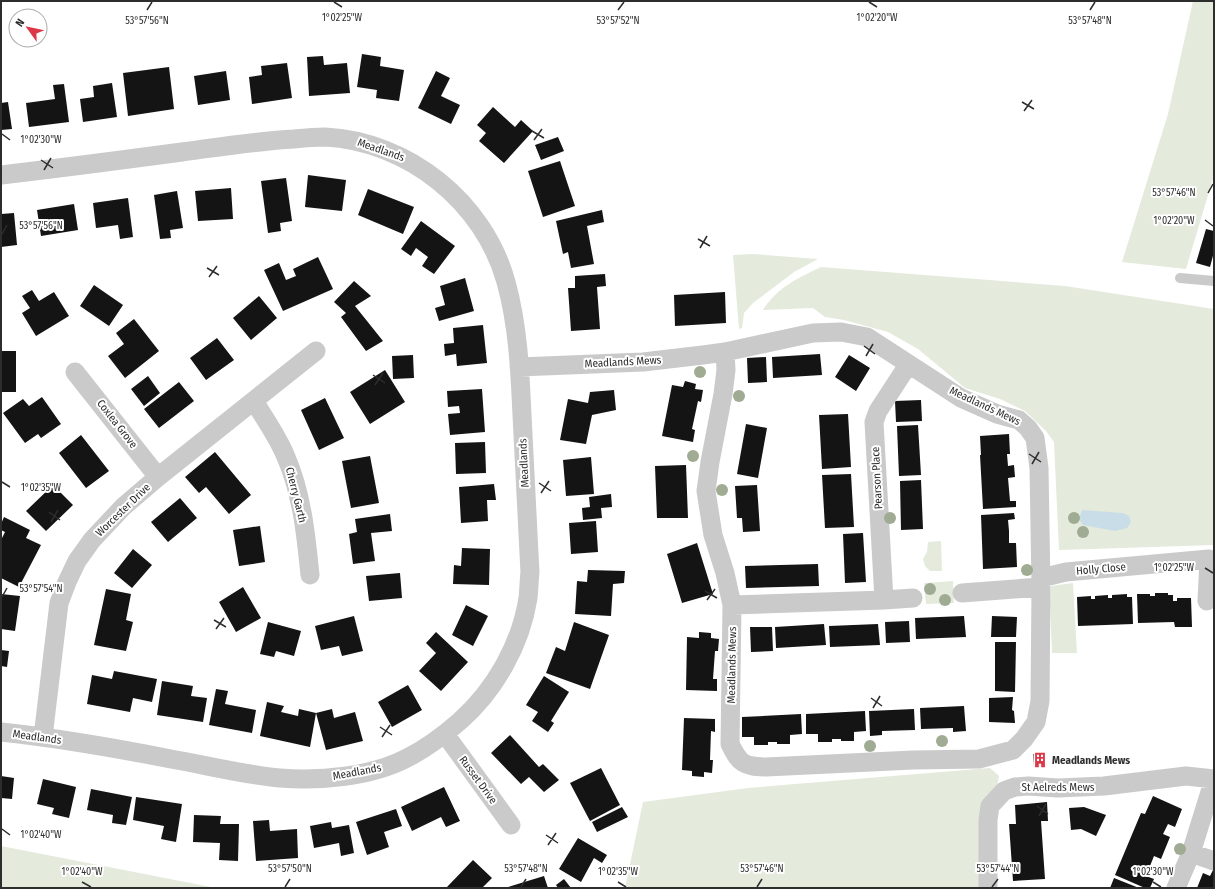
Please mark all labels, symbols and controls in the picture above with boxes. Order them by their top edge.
north arrow [8,8,48,48]
text: 1°02'25"W [322,12,363,24]
text: 1°02'20"W [857,12,898,24]
text: 53°57'56"N [125,15,169,27]
text: 53°57'52"N [596,15,640,27]
text: 53°57'48"N [1068,15,1112,27]
text: N [13,17,27,29]
text: 1°02'30"W [20,134,62,146]
street label: Meadlands [356,136,407,164]
text: 53°57'46"N [1152,187,1196,199]
text: 1°02'20"W [1154,215,1195,227]
text: 53°57'56"N [19,220,63,232]
street label: Meadlands Mews [584,353,662,371]
street label: Meadlands Mews [947,384,1023,428]
street label: Coxlea Grove [94,397,140,451]
street label: Meadlands [516,438,532,488]
street label: Pearson Place [869,446,885,510]
street label: Cherry Garth [283,466,309,524]
street label: Worcester Drive [93,481,153,539]
text: 1°02'35"W [21,482,62,494]
street label: Holly Close [1076,560,1126,578]
text: 1°02'25"W [1154,562,1195,574]
text: 53°57'54"N [19,583,63,595]
street label: Meadlands Mews [725,626,739,704]
street label: Meadlands [12,727,62,747]
building icon: Meadlands Mews [1031,751,1049,769]
street label: Russet Drive [456,754,500,806]
place label: Meadlands Mews [1052,754,1130,767]
street label: Meadlands [332,761,383,783]
street label: St Aelreds Mews [1021,781,1095,794]
text: 1°02'40"W [21,829,62,841]
text: 53°57'50"N [268,863,312,875]
text: 53°57'48"N [504,863,548,875]
text: 53°57'46"N [740,863,784,875]
text: 53°57'44"N [977,863,1019,875]
text: 1°02'40"W [62,866,103,878]
text: 1°02'35"W [598,866,639,878]
text: 1°02'30"W [1132,866,1174,878]

